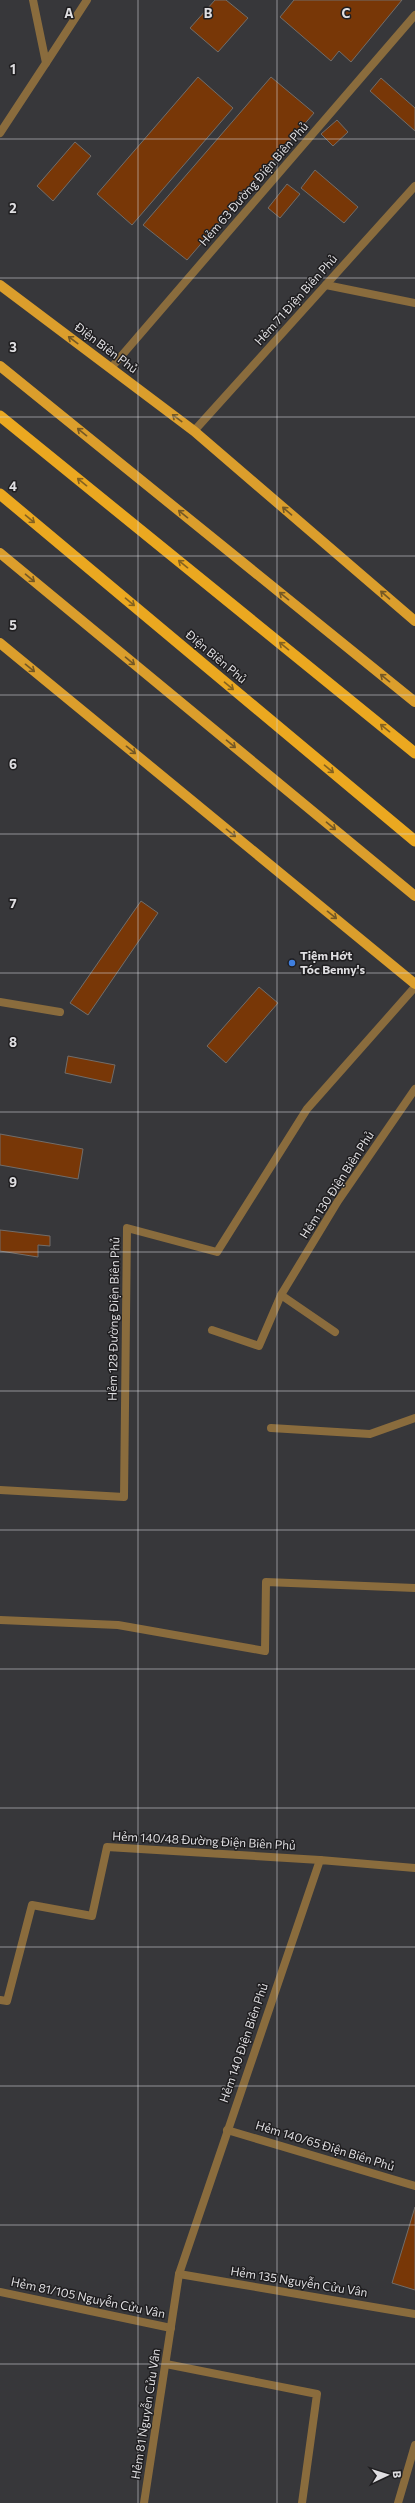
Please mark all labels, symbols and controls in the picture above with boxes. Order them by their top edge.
text: A [64,5,74,21]
text: B [204,5,213,21]
text: C [342,5,351,21]
text: 1 [10,61,16,77]
street label: Hẻm 63 Đường Điện Biên Phủ [196,119,311,248]
text: 2 [9,200,17,216]
street label: Hẻm 71 Điện Biên Phủ [251,251,340,347]
street label: Điện Biên Phủ [72,318,141,375]
one-way arrow [68,335,79,344]
text: 3 [9,339,17,355]
one-way arrow [171,414,182,422]
one-way arrow [76,428,87,437]
text: 4 [9,478,17,494]
one-way arrow [76,478,87,487]
one-way arrow [282,506,292,515]
one-way arrow [177,510,188,519]
one-way arrow [25,514,36,523]
one-way arrow [177,560,188,569]
one-way arrow [25,573,35,582]
one-way arrow [380,591,391,600]
one-way arrow [278,592,289,600]
one-way arrow [124,598,135,607]
text: 5 [9,617,17,633]
street label: Điện Biên Phủ [183,626,250,686]
one-way arrow [278,642,289,651]
one-way arrow [125,656,136,665]
one-way arrow [25,663,36,672]
one-way arrow [379,673,390,682]
one-way arrow [224,681,235,690]
one-way arrow [379,724,390,733]
one-way arrow [225,739,236,748]
one-way arrow [125,746,136,755]
text: 6 [9,756,17,772]
one-way arrow [324,765,334,774]
one-way arrow [325,822,336,831]
one-way arrow [226,828,236,837]
text: 7 [9,895,17,911]
one-way arrow [326,911,337,920]
place label: Tiệm Hớt Tóc Benny's [300,948,365,976]
marker: Tiệm Hớt Tóc Benny's [287,958,297,968]
text: 8 [9,1034,17,1050]
street label: Hẻm 130 Điện Biên Phủ [296,1128,376,1241]
text: 9 [9,1174,17,1190]
street label: Hẻm 128 Đường Điện Biên Phủ [105,1237,121,1401]
street label: Hẻm 140/48 Đường Điện Biên Phủ [112,1828,296,1852]
street label: Hẻm 140 Điện Biên Phủ [216,1981,270,2104]
street label: Hẻm 140/65 Điện Biên Phủ [254,2117,396,2173]
street label: Hẻm 135 Nguyễn Cửu Vân [230,2263,369,2299]
street label: Hẻm 81/105 Nguyễn Cửu Vân [10,2274,167,2320]
street label: Hẻm 81 Nguyễn Cửu Vân [128,2347,162,2480]
north arrow [367,2455,407,2495]
text: B [391,2470,404,2478]

